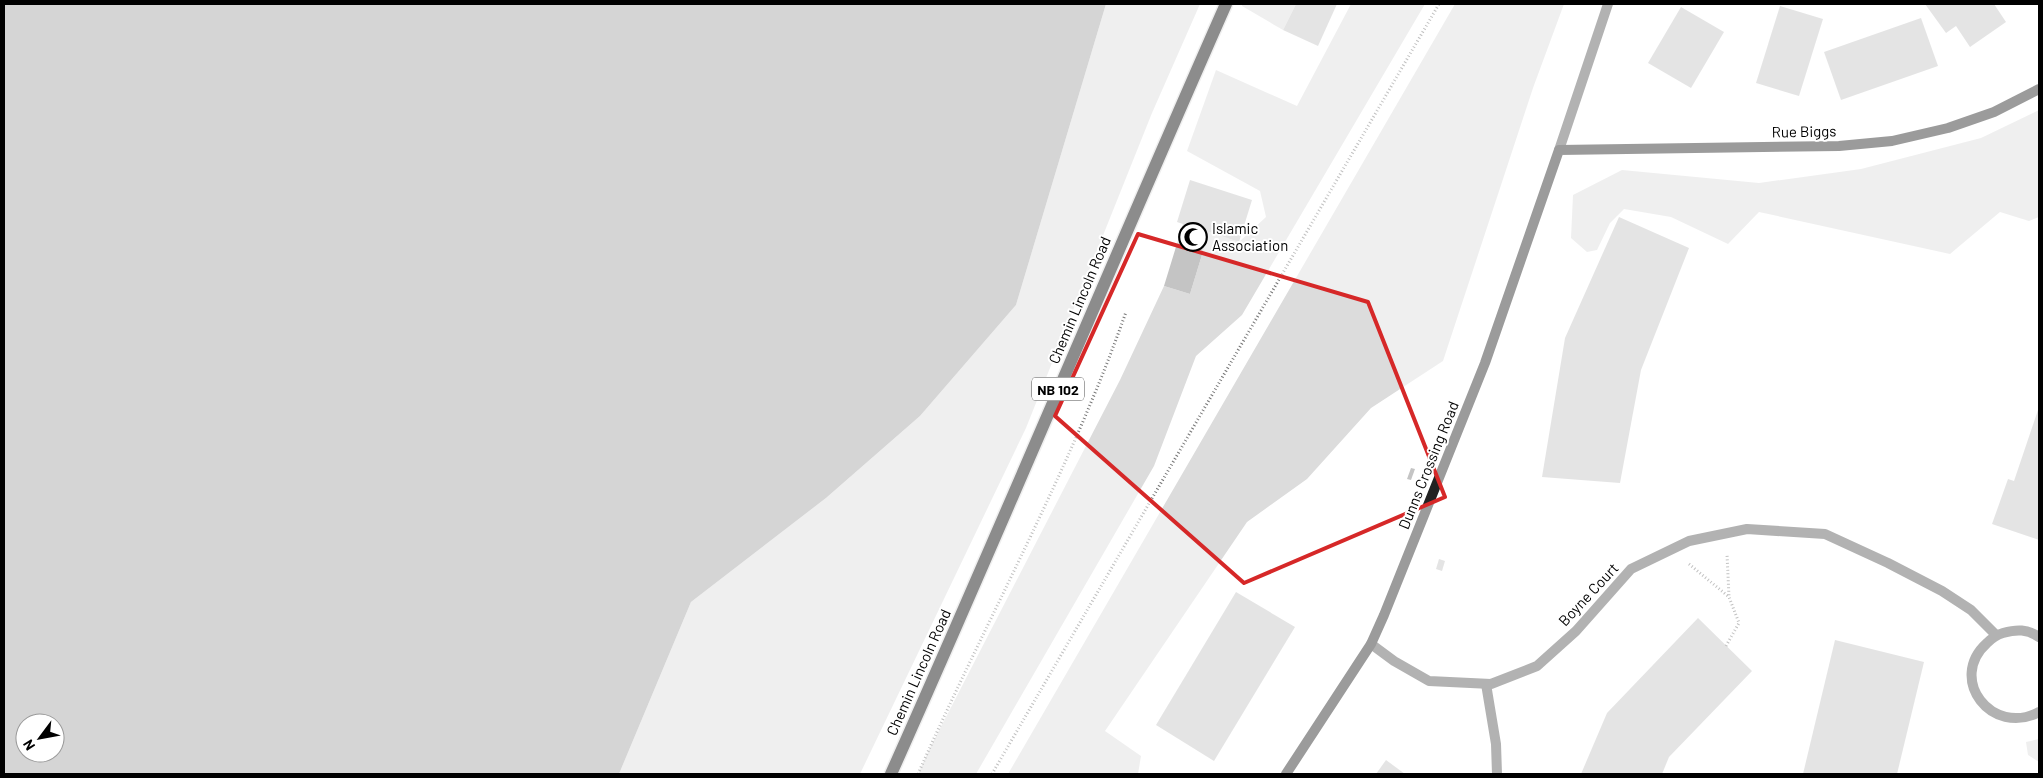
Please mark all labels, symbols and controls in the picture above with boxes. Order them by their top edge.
street label: Rue Biggs [1772,121,1836,141]
place label: Islamic Association [1212,219,1288,254]
mosque icon: Islamic Association [1178,222,1208,252]
street label: Chemin Lincoln Road [1044,234,1114,366]
road number: NB 102 [1032,378,1084,400]
street label: Dunns Crossing Road [1394,398,1462,532]
street label: Boyne Court [1554,559,1622,629]
street label: Chemin Lincoln Road [882,606,954,738]
north arrow [15,713,65,763]
text: N [19,737,38,754]

